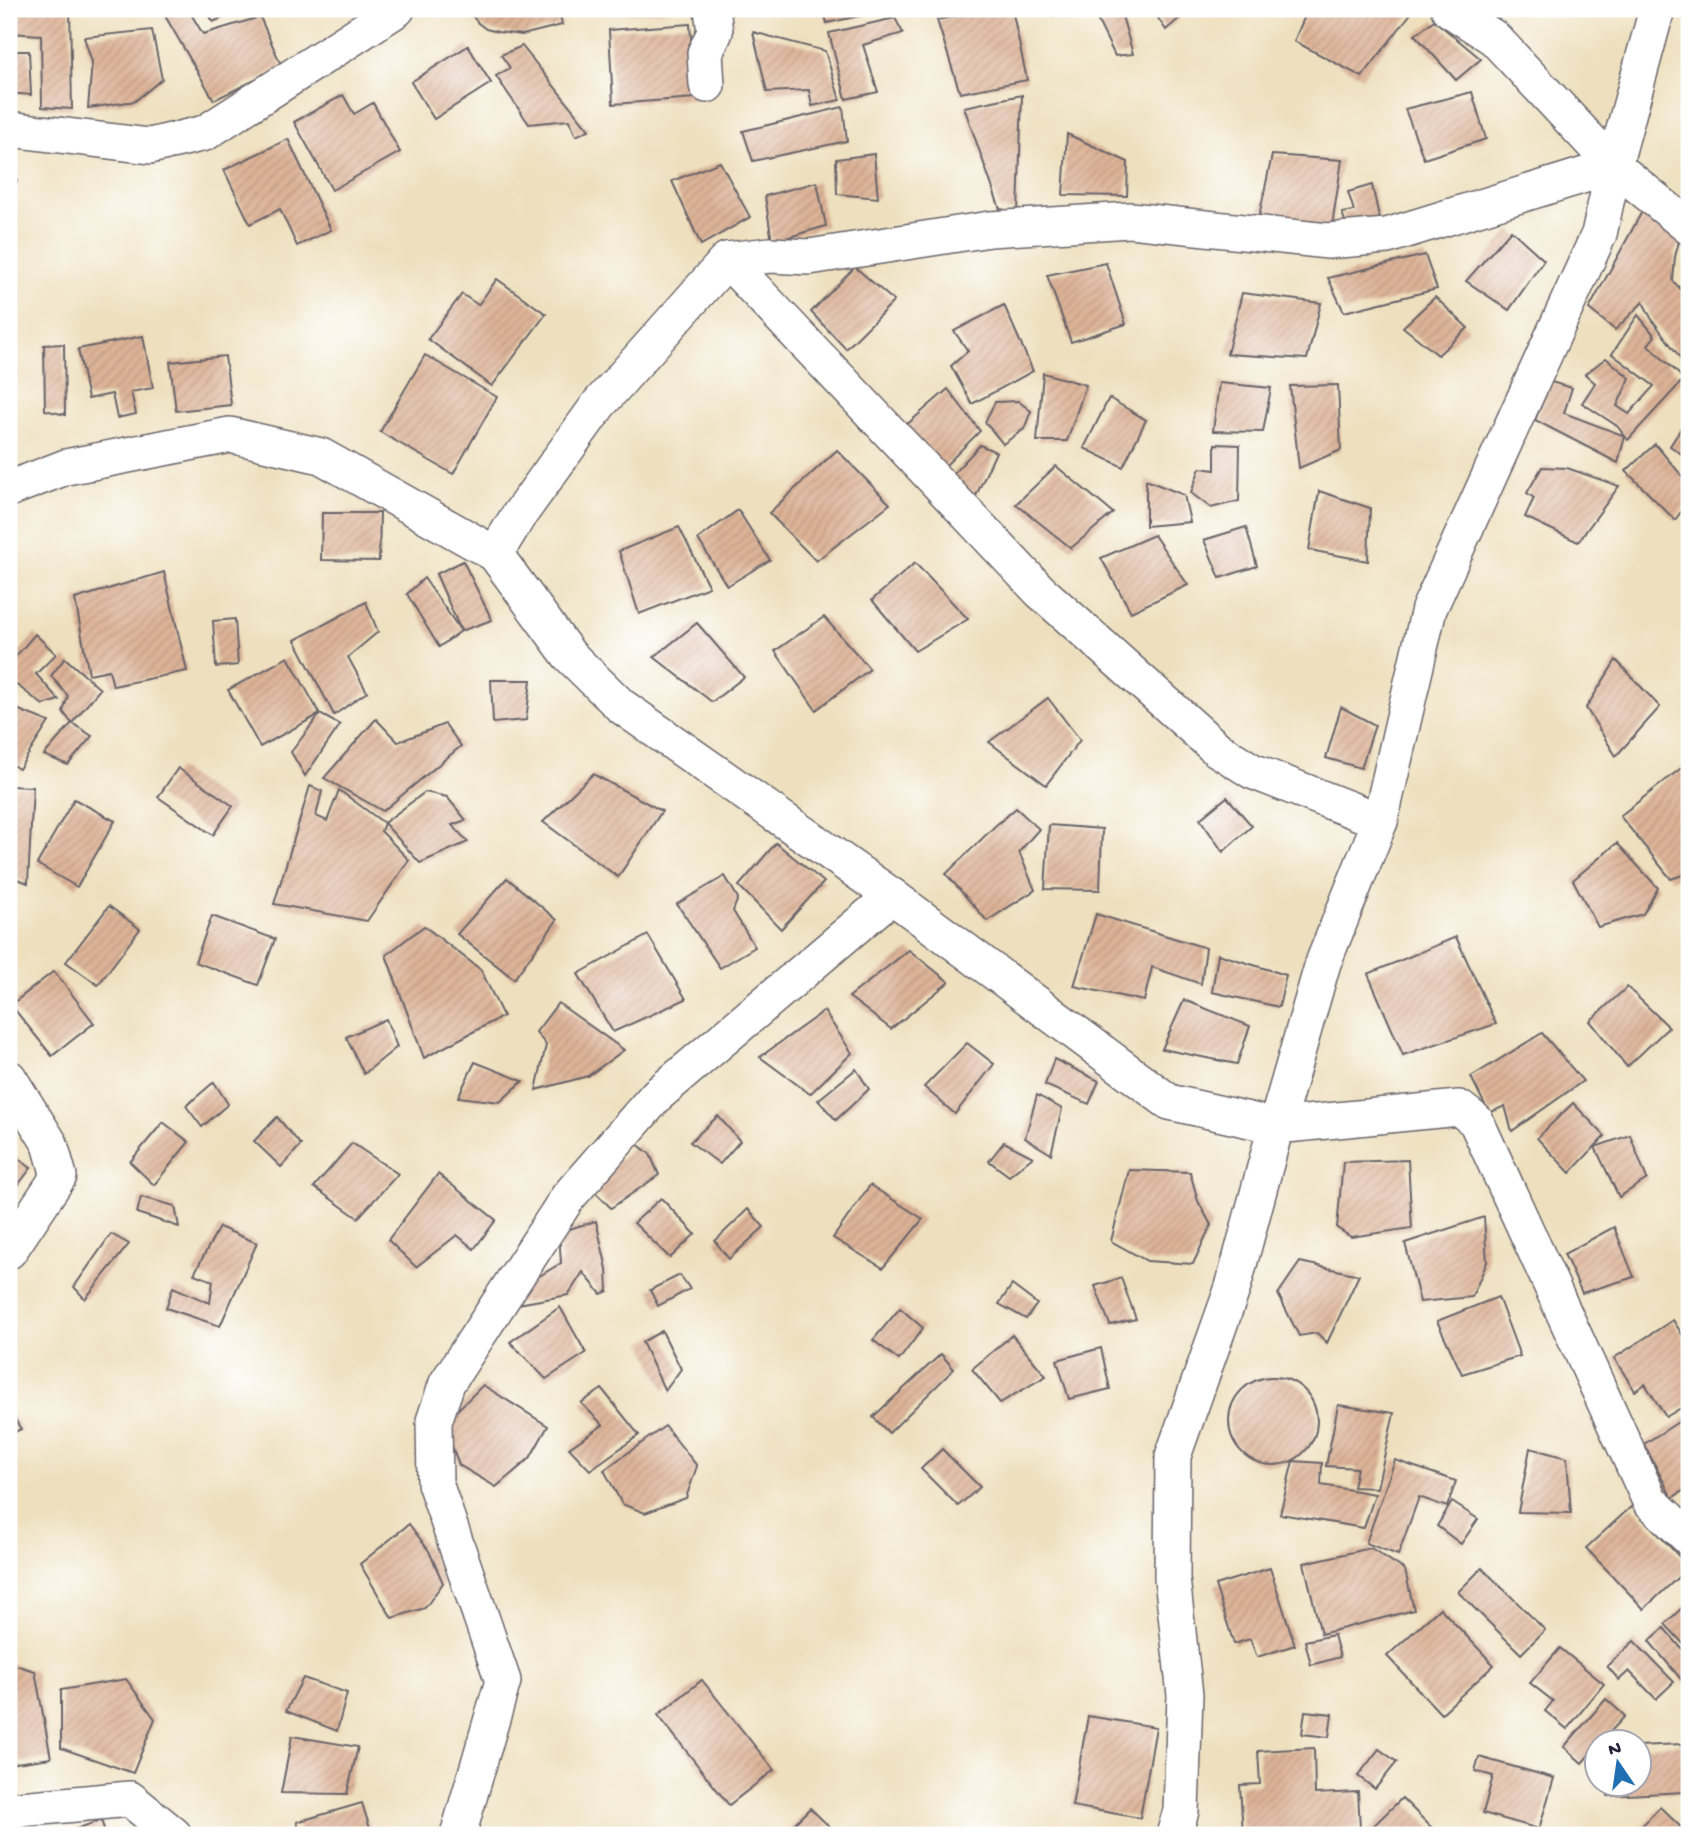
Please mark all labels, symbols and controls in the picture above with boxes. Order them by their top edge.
north arrow [1582,1728,1652,1798]
text: N [1606,1737,1624,1762]

